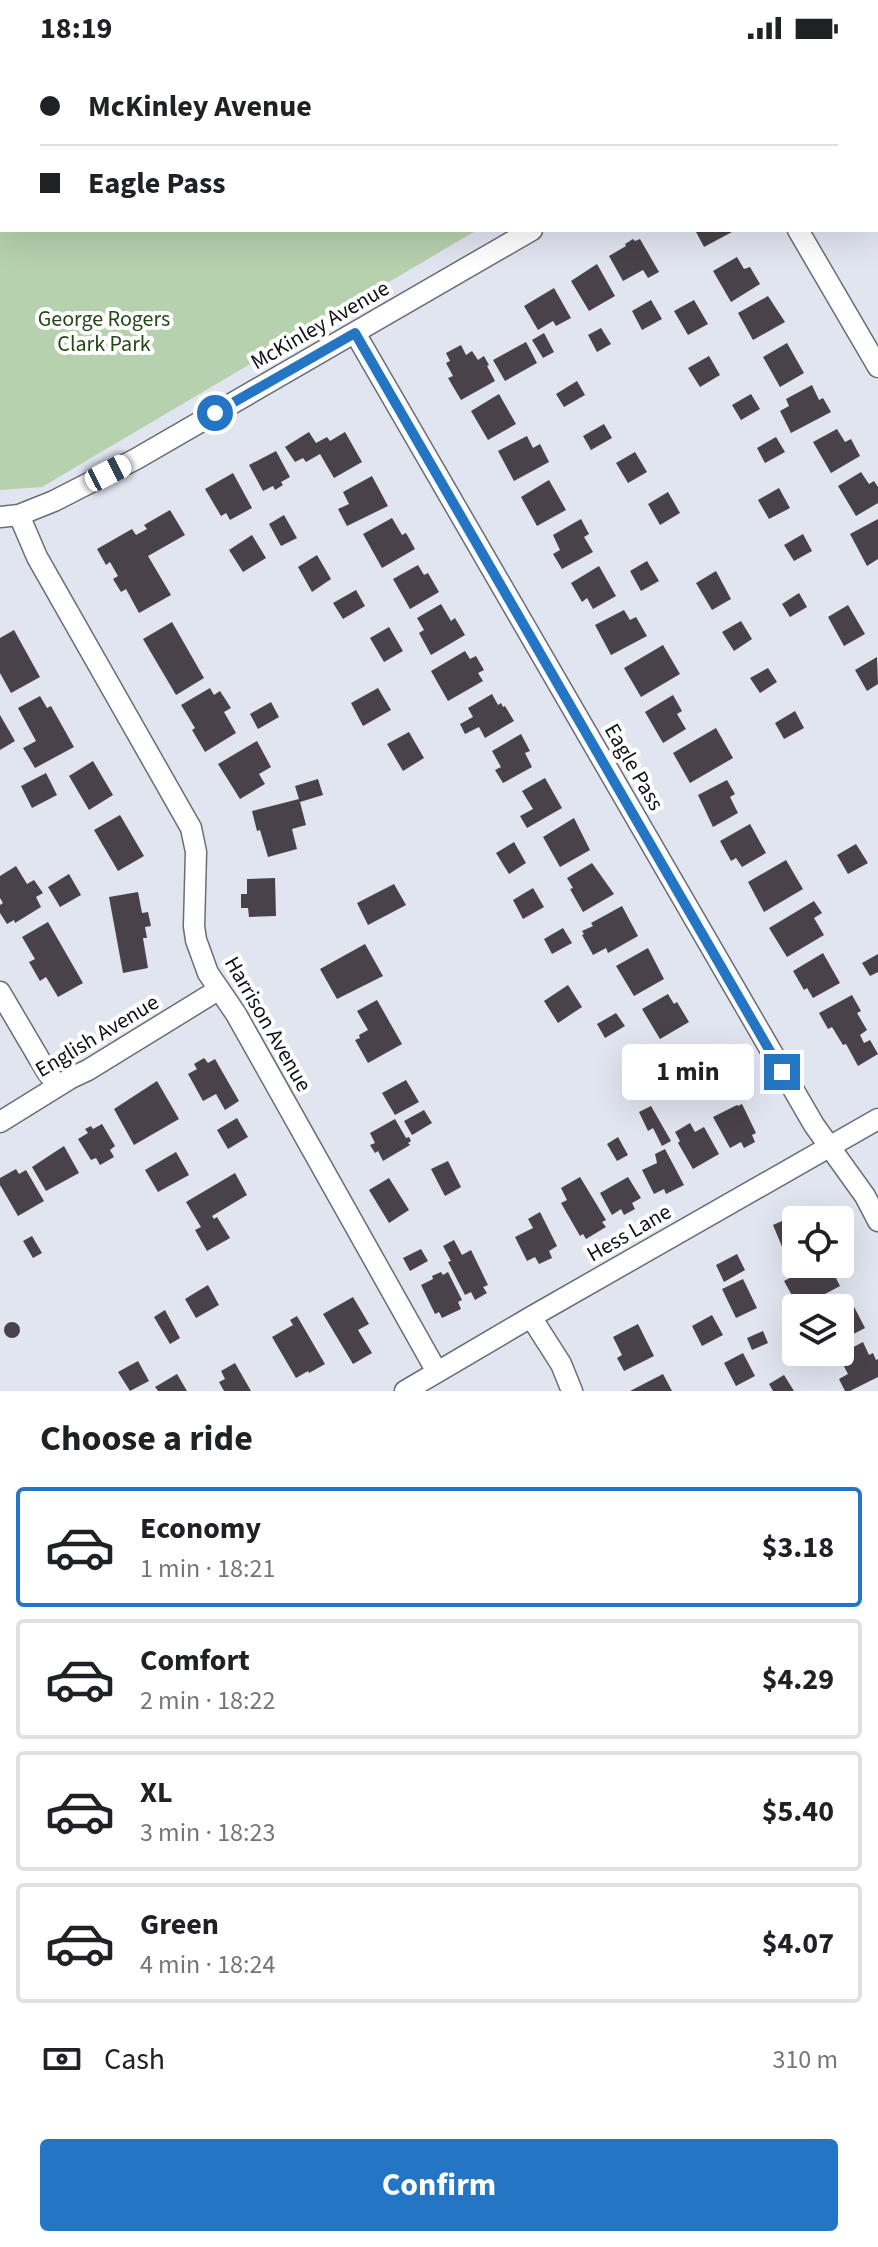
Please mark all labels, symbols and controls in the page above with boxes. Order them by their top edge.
text: 18:19 [40,7,112,50]
text: McKinley Avenue [88,85,312,128]
text: Eagle Pass [88,162,226,205]
street label: McKinley Avenue [245,272,395,378]
park label: George Rogers Clark Park [38,303,170,360]
route start [197,395,233,431]
car [81,451,135,495]
street label: Eagle Pass [596,718,672,816]
street label: Harrison Avenue [216,950,320,1098]
street label: English Avenue [29,986,165,1086]
callout: 1 min [622,1044,754,1100]
text: 1 min [656,1053,720,1090]
route end [764,1054,800,1090]
street label: Hess Lane [581,1196,677,1270]
map controls [782,1206,854,1366]
button: locate [782,1206,854,1278]
button: layers [782,1294,854,1366]
text: Choose a ride [40,1413,253,1464]
text: Economy [140,1507,261,1550]
icon: car [44,1511,116,1583]
text: $3.18 [762,1526,834,1569]
text: 1 min · 18:21 [140,1550,275,1587]
text: Comfort [140,1639,250,1682]
icon: car [44,1643,116,1715]
text: $4.29 [762,1658,834,1701]
text: 2 min · 18:22 [140,1682,275,1719]
text: XL [140,1771,173,1814]
icon: car [44,1775,116,1847]
text: $5.40 [762,1790,834,1833]
text: 3 min · 18:23 [140,1814,275,1851]
text: Green [140,1903,219,1946]
icon: car [44,1907,116,1979]
text: $4.07 [762,1922,834,1965]
text: 4 min · 18:24 [140,1946,275,1983]
icon: cash [40,2037,84,2081]
text: Cash [104,2038,165,2081]
text: 310 m [772,2041,838,2078]
button: Confirm [40,2139,838,2231]

